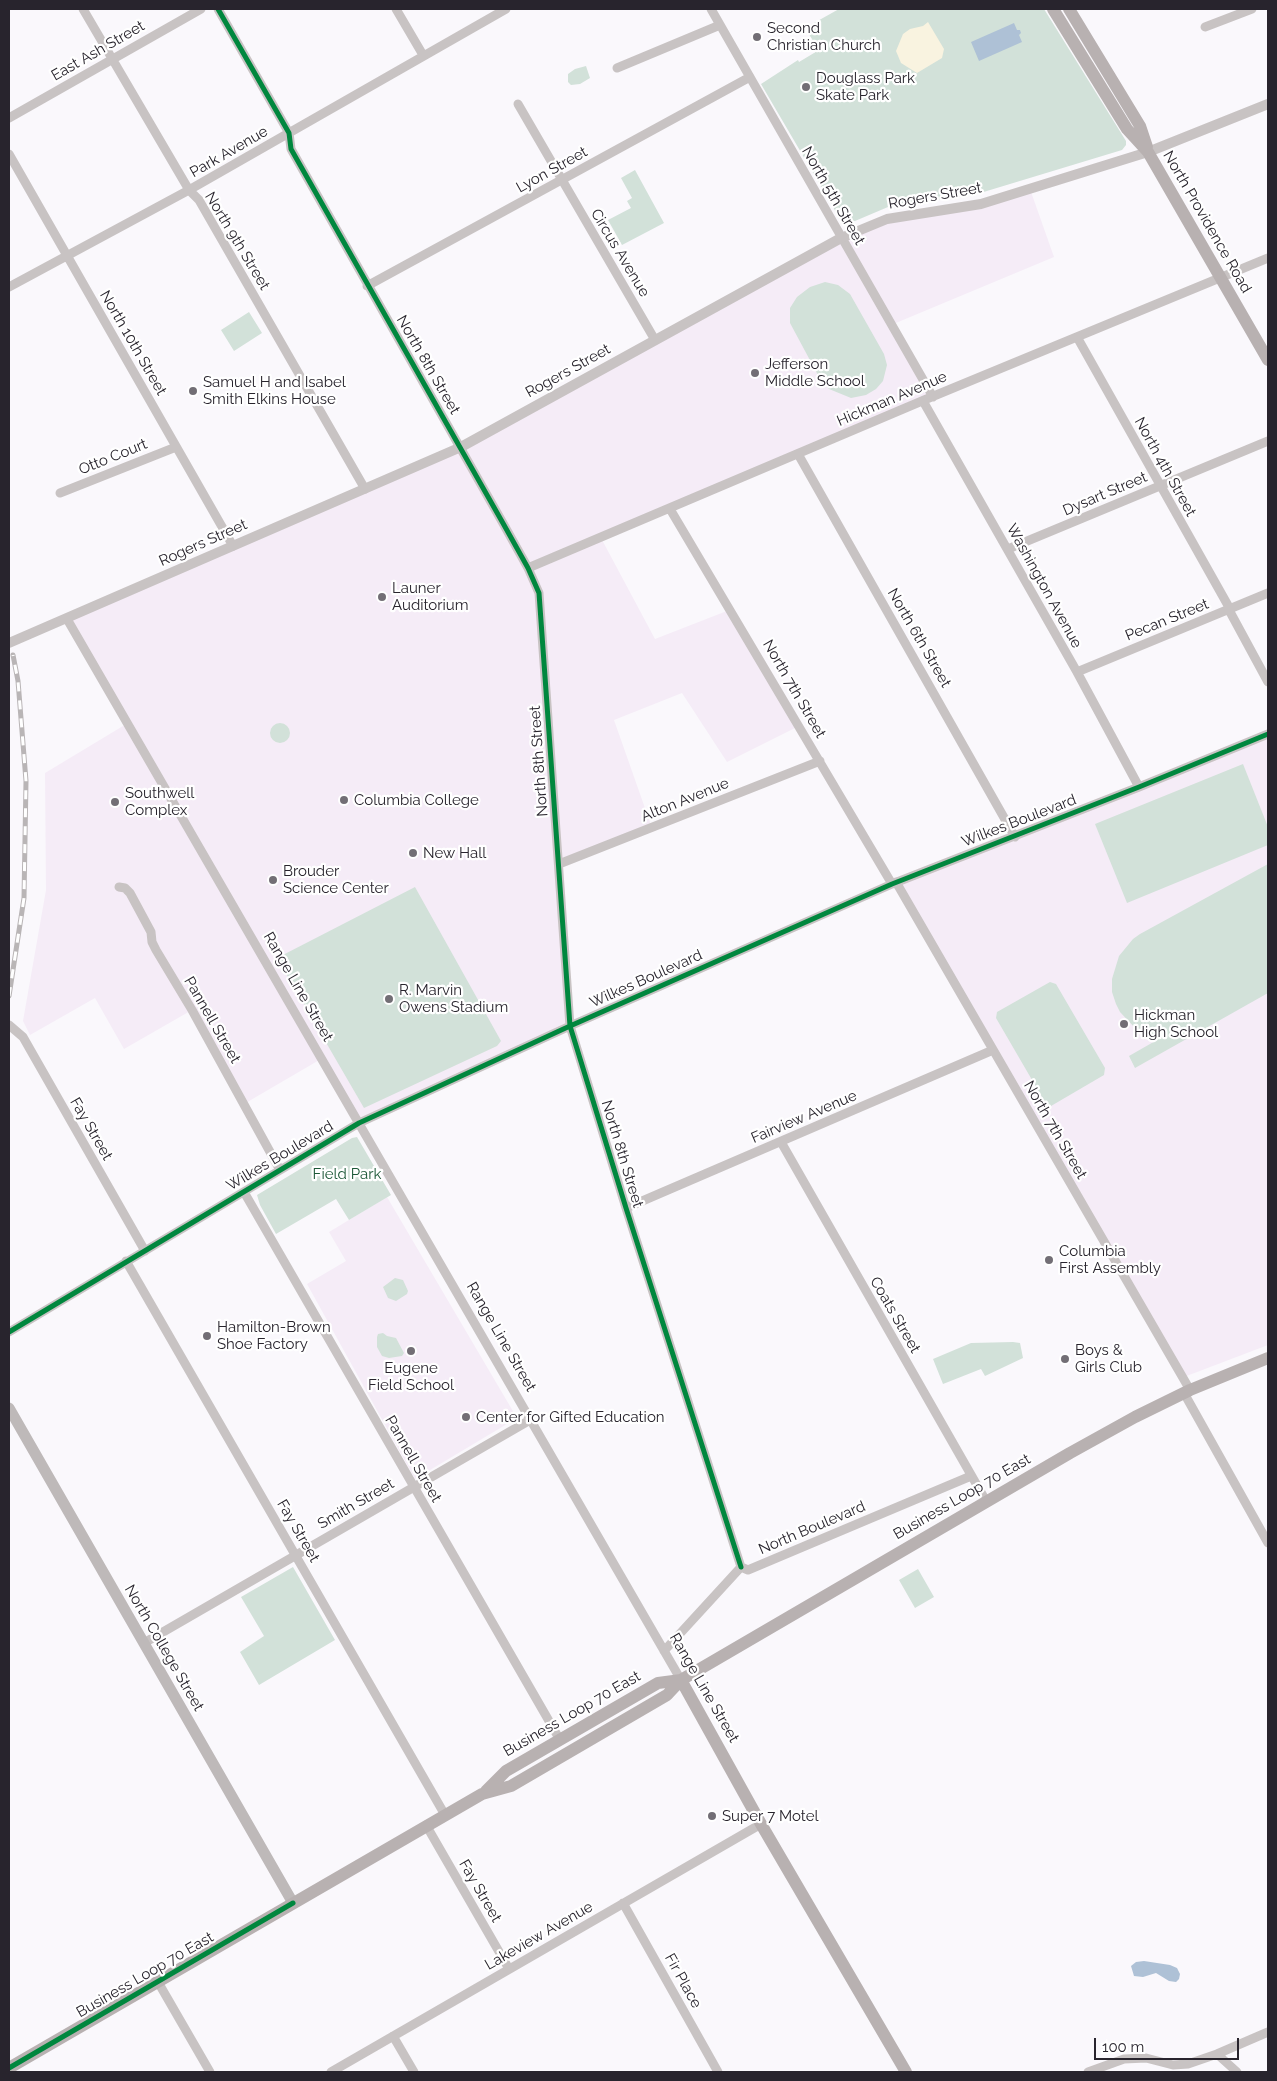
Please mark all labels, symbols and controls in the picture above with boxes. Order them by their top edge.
street label: East Ash Street [48,17,148,85]
place label: Second Christian Church [767,19,881,54]
marker: Second Christian Church [751,31,763,43]
place label: Douglass Park Skate Park [816,69,915,104]
marker: Douglass Park Skate Park [800,81,812,93]
street label: Park Avenue [187,122,271,182]
street label: Lyon Street [513,143,591,197]
street label: North 5th Street [798,144,868,248]
street label: North Providence Road [1159,148,1255,296]
street label: Rogers Street [887,179,983,213]
street label: North 9th Street [201,189,273,293]
street label: Circus Avenue [587,206,653,300]
street label: North 10th Street [96,287,170,399]
street label: North 8th Street [392,312,464,418]
street label: Rogers Street [522,340,614,402]
place label: Jefferson Middle School [765,355,865,390]
marker: Jefferson Middle School [749,367,761,379]
street label: Hickman Avenue [834,368,950,430]
place label: Samuel H and Isabel Smith Elkins House [203,373,346,408]
marker: Samuel H and Isabel Smith Elkins House [187,385,199,397]
street label: North 4th Street [1130,414,1200,520]
street label: Otto Court [76,435,150,479]
street label: Dysart Street [1060,468,1150,520]
street label: Rogers Street [156,516,250,570]
street label: Washington Avenue [1002,521,1086,651]
place label: Launer Auditorium [392,579,469,614]
street label: North 6th Street [883,585,955,691]
marker: Launer Auditorium [376,591,388,603]
street label: Pecan Street [1123,595,1211,645]
street label: North 7th Street [759,637,829,741]
street label: North 8th Street [526,705,552,817]
street label: Alton Avenue [638,774,732,826]
place label: Southwell Complex [125,784,194,819]
place label: Columbia College [354,791,479,809]
street label: Wilkes Boulevard [959,791,1079,851]
marker: Columbia College [338,794,350,806]
marker: Southwell Complex [109,796,121,808]
place label: New Hall [423,844,486,862]
marker: New Hall [407,847,419,859]
place label: Brouder Science Center [283,862,389,897]
marker: Brouder Science Center [267,874,279,886]
street label: Range Line Street [259,929,337,1045]
street label: Wilkes Boulevard [587,946,705,1012]
street label: Pannell Street [180,973,244,1067]
place label: R. Marvin Owens Stadium [399,981,508,1016]
marker: R. Marvin Owens Stadium [383,993,395,1005]
place label: Hickman High School [1134,1006,1218,1041]
marker: Hickman High School [1118,1018,1130,1030]
street label: North 7th Street [1020,1078,1090,1182]
street label: Fairview Avenue [748,1087,860,1147]
street label: Fay Street [66,1094,116,1164]
street label: North 8th Street [597,1098,647,1210]
street label: Wilkes Boulevard [223,1117,337,1195]
park label: Field Park [313,1165,381,1183]
place label: Columbia First Assembly [1059,1242,1161,1277]
marker: Columbia First Assembly [1043,1254,1055,1266]
street label: Coats Street [866,1274,924,1356]
street label: Range Line Street [462,1279,540,1395]
place label: Hamilton-Brown Shoe Factory [217,1318,331,1353]
marker: Hamilton-Brown Shoe Factory [201,1330,213,1342]
place label: Boys & Girls Club [1075,1341,1142,1376]
marker: Eugene Field School [405,1345,417,1357]
marker: Boys & Girls Club [1059,1353,1071,1365]
place label: Eugene Field School [368,1359,454,1394]
place label: Center for Gifted Education [476,1408,665,1426]
marker: Center for Gifted Education [460,1411,472,1423]
street label: Pannell Street [381,1412,445,1506]
street label: Business Loop 70 East [890,1450,1034,1544]
street label: Smith Street [315,1475,397,1533]
street label: Fay Street [273,1496,323,1566]
street label: North Boulevard [756,1497,868,1559]
street label: North College Street [120,1582,208,1714]
street label: Range Line Street [665,1630,743,1746]
street label: Business Loop 70 East [500,1667,644,1761]
place label: Super 7 Motel [722,1807,819,1825]
marker: Super 7 Motel [706,1810,718,1822]
street label: Fay Street [455,1856,505,1926]
street label: Lakeview Avenue [482,1898,596,1974]
street label: Business Loop 70 East [73,1928,217,2022]
street label: Fir Place [661,1951,705,2011]
scale bar [1097,2028,1242,2060]
text: 100 m [1102,2038,1144,2056]

